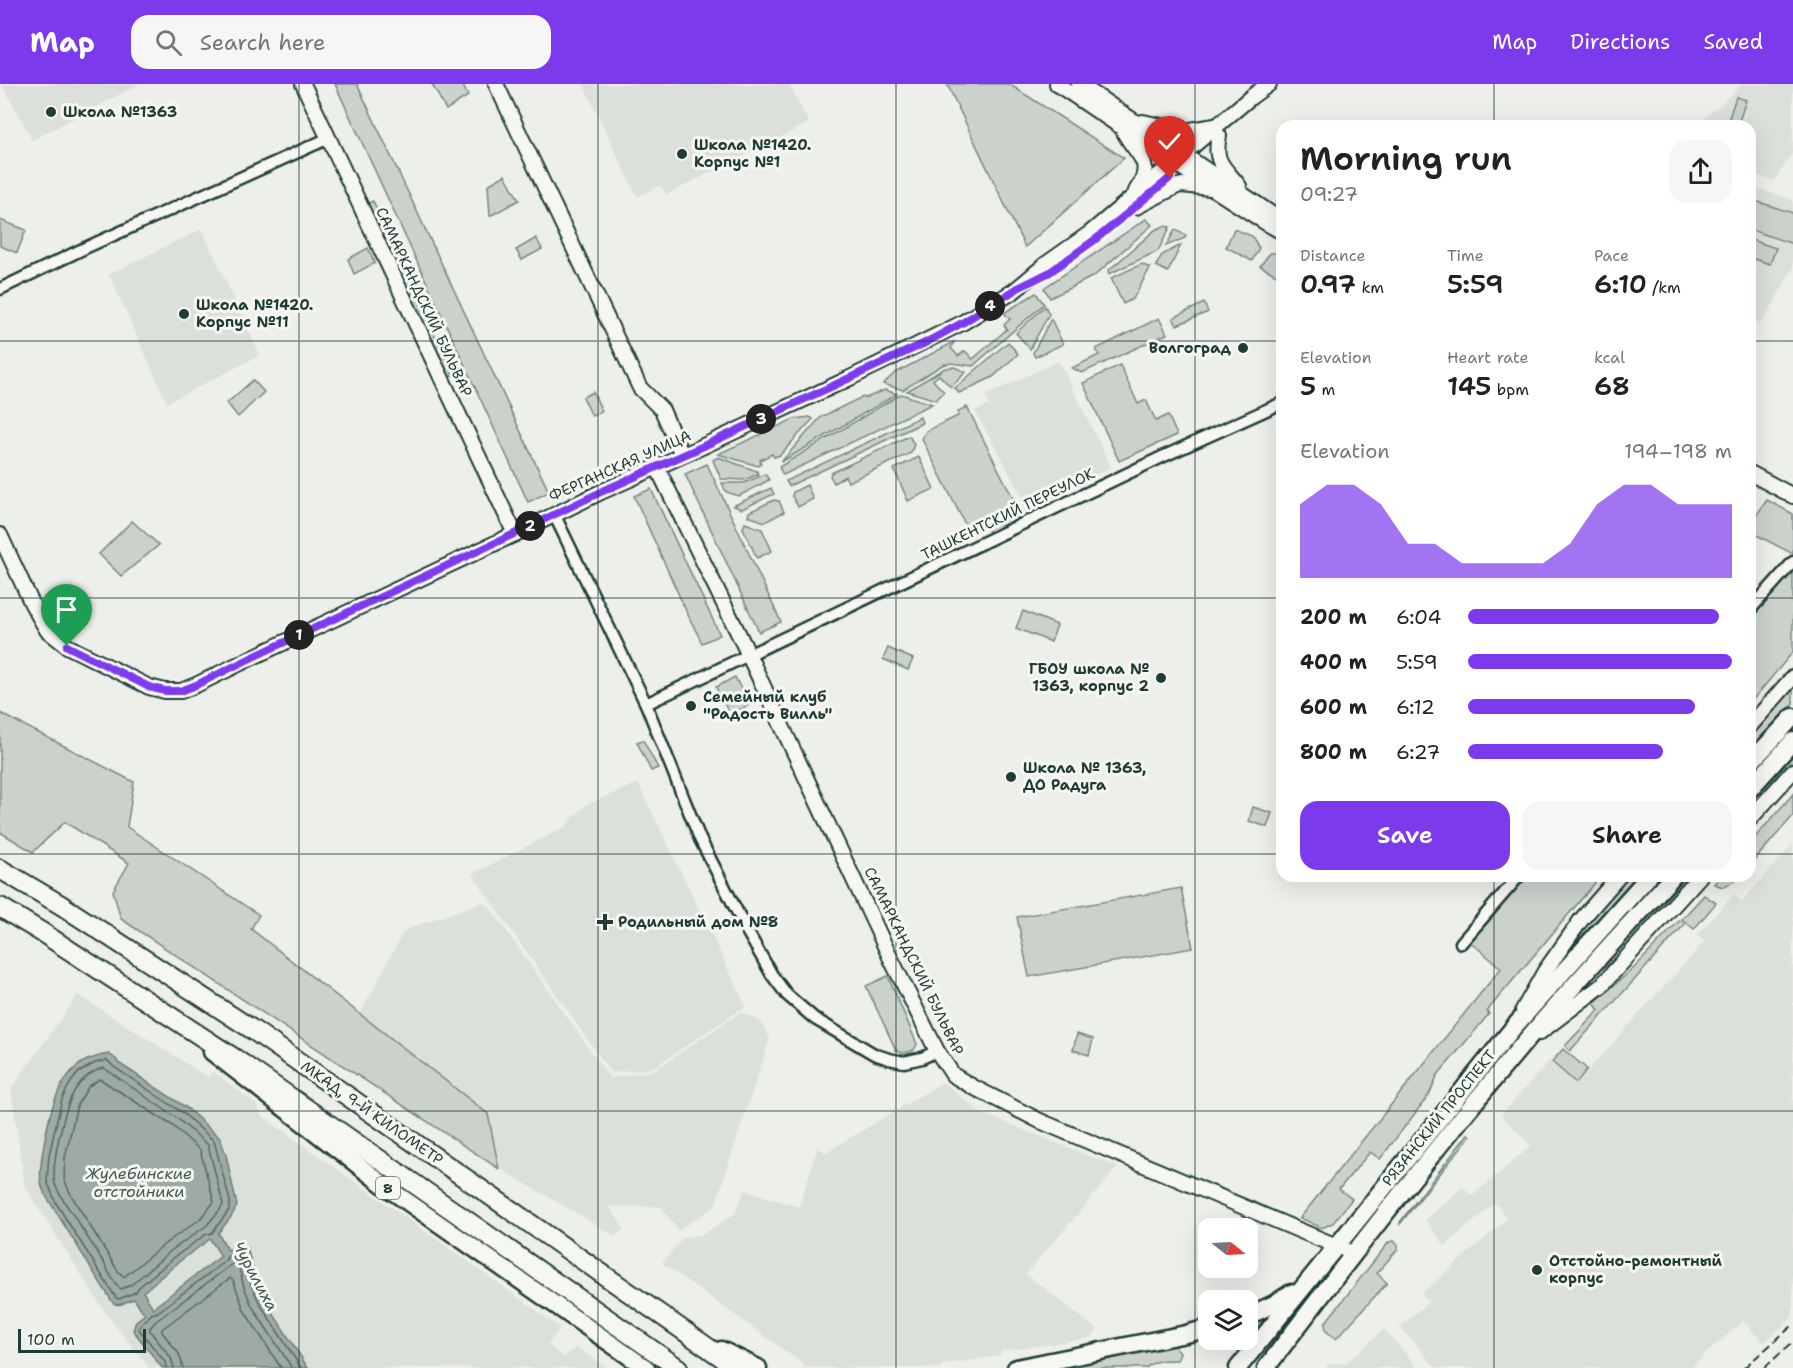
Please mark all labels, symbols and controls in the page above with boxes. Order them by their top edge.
search box [131,15,551,69]
text: Map [30,23,95,61]
icon: search [152,26,185,59]
text: Search here [200,28,325,57]
text: Map [1492,28,1537,56]
text: Directions [1570,28,1670,56]
text: Saved [1703,28,1763,56]
place label: Школа №1363 [63,102,177,122]
marker: Школа №1363 [44,105,58,119]
pin [1144,116,1195,178]
icon: check [1153,125,1186,158]
place label: Школа №1420. Корпус №1 [694,135,811,172]
text: Morning run [1300,136,1512,181]
button: share [1669,140,1732,203]
marker: Школа №1420. Корпус №1 [675,147,689,161]
text: 09:27 [1300,181,1358,207]
street label: САМАРКАНДСКИЙ БУЛЬВАР [371,204,478,400]
text: Distance [1300,245,1366,266]
text: Time [1447,245,1484,266]
text: Pace [1594,245,1629,266]
text: 0.97 [1300,266,1356,301]
text: 5:59 [1447,266,1504,301]
text: 6:10 [1594,266,1647,301]
text: km [1356,277,1384,298]
text: /km [1647,277,1681,298]
pin: 4 [975,291,1005,321]
place label: Школа №1420. Корпус №11 [196,295,313,332]
text: 4 [984,295,996,316]
marker: Школа №1420. Корпус №11 [177,307,191,321]
place label: Волгоград [1149,338,1232,358]
marker: Волгоград [1236,341,1250,355]
text: Elevation [1300,347,1372,368]
text: Heart rate [1447,347,1529,368]
text: kcal [1594,347,1625,368]
text: 5 [1300,368,1316,403]
text: 145 [1447,368,1491,403]
text: 68 [1594,368,1630,403]
text: m [1316,379,1335,400]
text: bpm [1491,379,1529,400]
pin: 3 [746,404,776,434]
text: 3 [755,408,767,429]
street label: ФЕРГАНСКАЯ УЛИЦА [546,426,694,506]
text: Elevation [1300,438,1390,464]
text: 194–198 m [1624,438,1732,464]
street label: ТАШКЕНТСКИЙ ПЕРЕУЛОК [917,462,1098,565]
pin: 2 [515,511,545,541]
text: 2 [524,515,536,536]
pin [41,584,92,646]
icon: arrive [50,593,83,626]
text: 200 m [1300,604,1367,630]
text: 6:04 [1396,604,1442,630]
pin: 1 [284,620,314,650]
text: 1 [295,624,303,645]
text: 400 m [1300,649,1367,675]
text: 5:59 [1396,649,1438,675]
place label: ГБОУ школа № 1363, корпус 2 [1029,659,1149,696]
marker: ГБОУ школа № 1363, корпус 2 [1154,671,1168,685]
place label: Семейный клуб "Радость Вилль" [703,687,833,724]
text: 600 m [1300,694,1367,720]
text: 6:12 [1396,694,1435,720]
marker: Семейный клуб "Радость Вилль" [684,699,698,713]
text: 800 m [1300,739,1367,765]
text: 6:27 [1396,739,1440,765]
place label: Школа № 1363, ДО Радуга [1023,758,1146,795]
marker: Школа № 1363, ДО Радуга [1004,770,1018,784]
button: Save [1300,801,1510,870]
button: Share [1522,801,1732,870]
street label: САМАРКАНДСКИЙ БУЛЬВАР [860,863,969,1059]
place label: Родильный дом №8 [618,912,778,932]
marker: Родильный дом №8 [596,913,614,931]
street label: РЯЗАНСКИЙ ПРОСПЕКТ [1377,1045,1500,1190]
street label: МКАД, 9-Й КИЛОМЕТР [297,1055,448,1170]
water label: Жулебинские отстойники [85,1163,192,1202]
road number: 8 [376,1177,400,1199]
north arrow [1198,1218,1258,1278]
map controls [1198,1218,1258,1350]
water label: Чурилиха [228,1238,283,1315]
place label: Отстойно-ремонтный корпус [1549,1251,1723,1288]
marker: Отстойно-ремонтный корпус [1530,1263,1544,1277]
button: layers [1198,1290,1258,1350]
scale bar [18,1326,146,1354]
text: 100 m [27,1329,75,1350]

